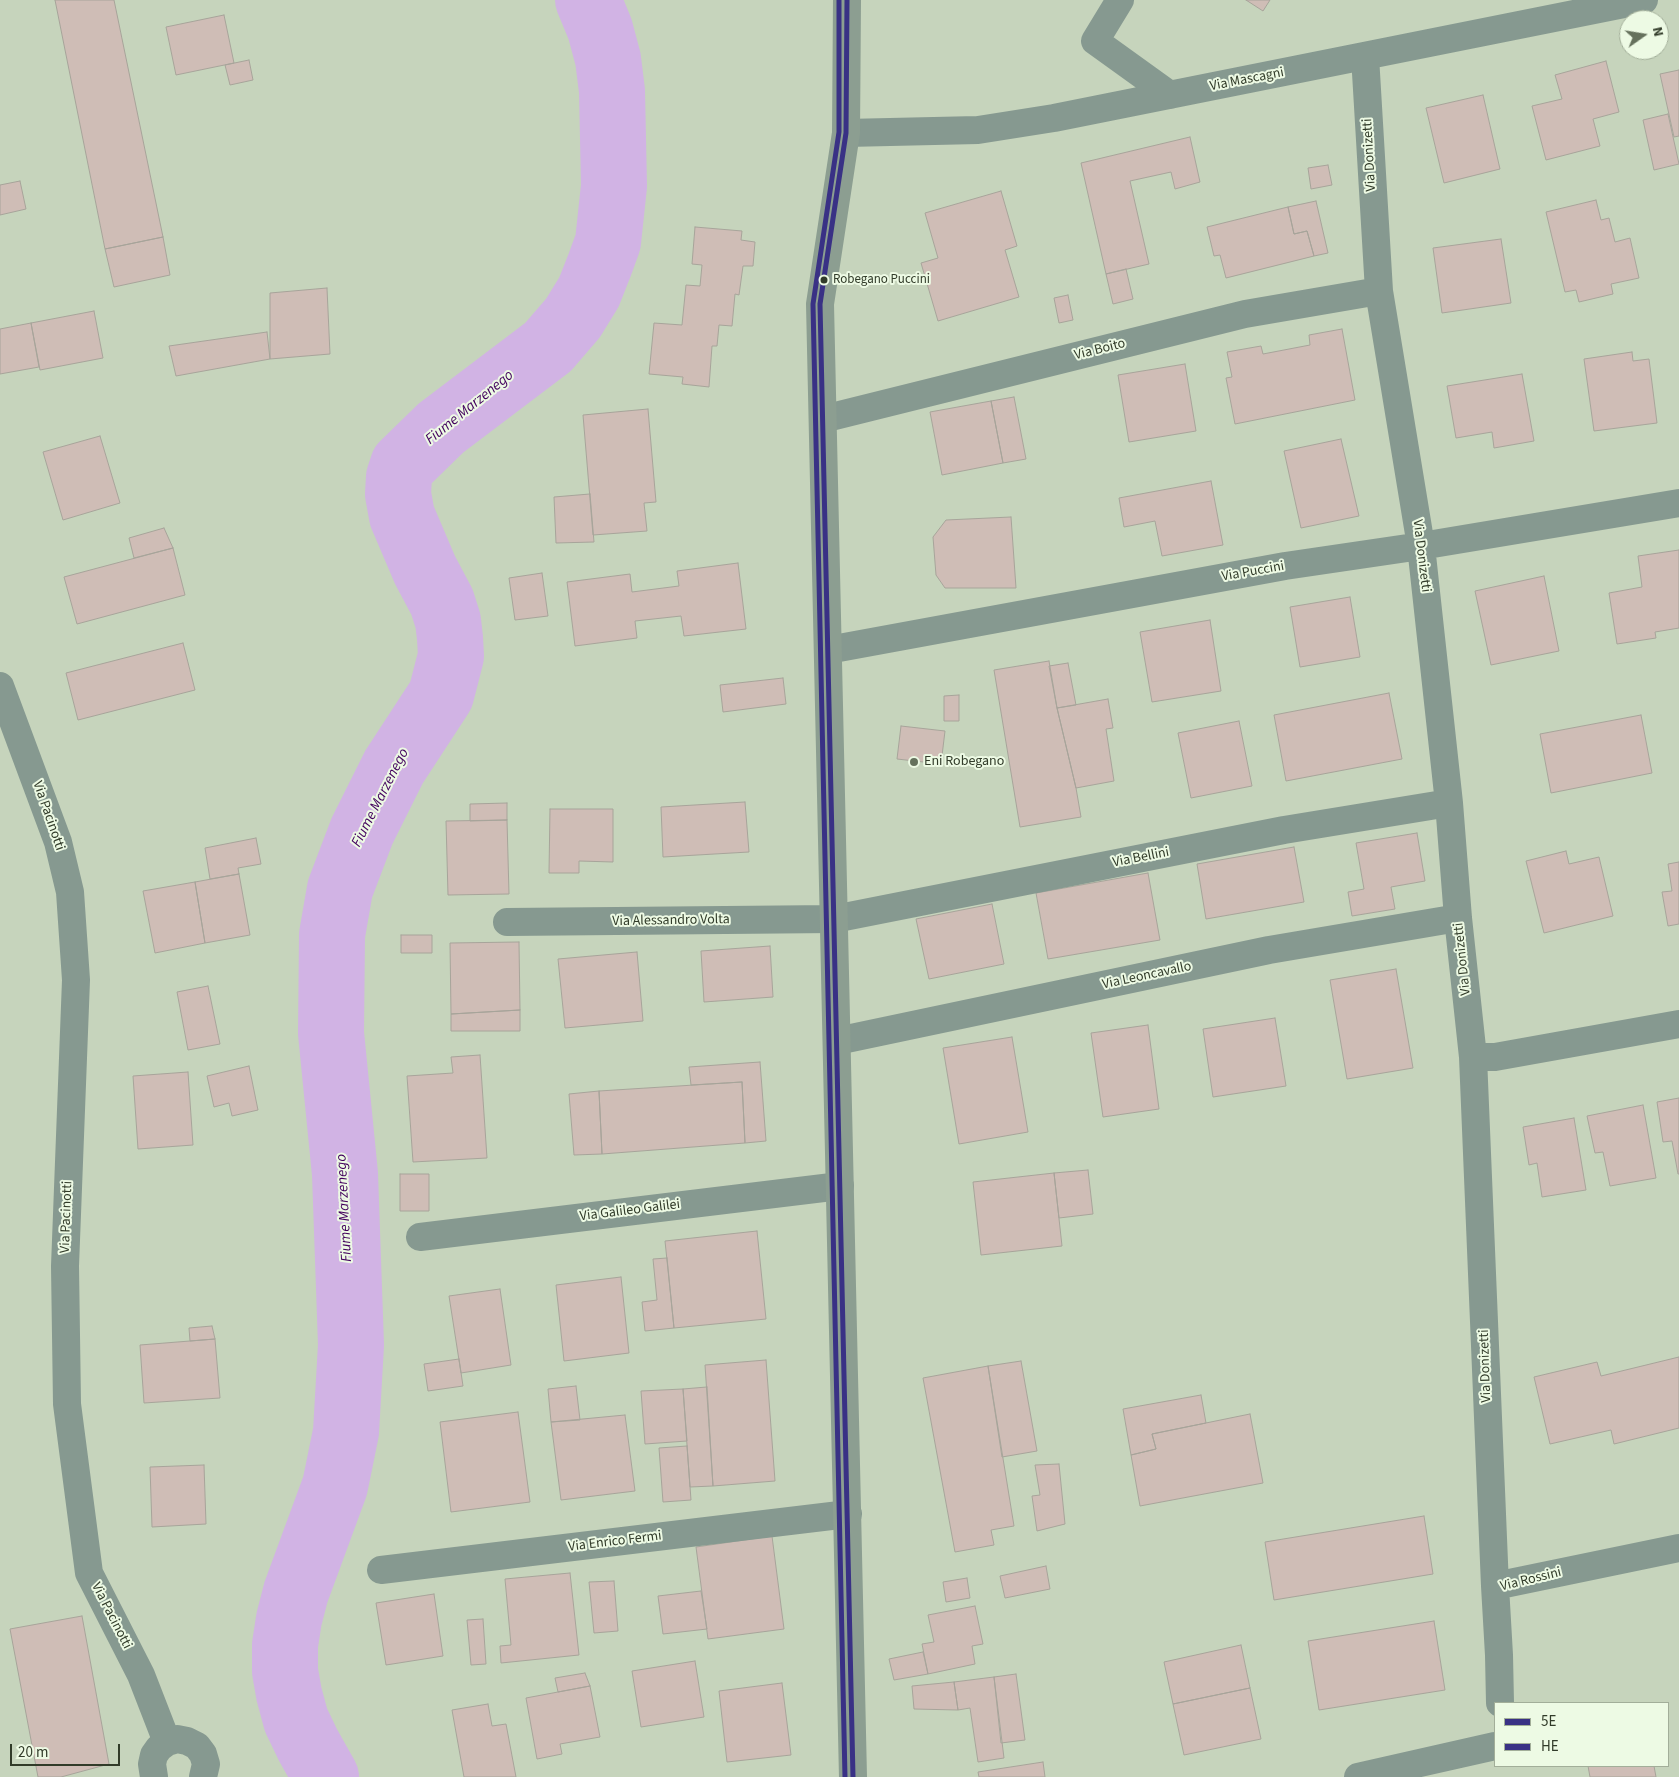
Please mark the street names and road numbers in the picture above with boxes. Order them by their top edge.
street label: Via Mascagni [1209,65,1285,95]
street label: Via Donizetti [1360,118,1380,192]
street label: Via Boito [1073,336,1127,364]
street label: Via Donizetti [1408,519,1434,593]
street label: Via Puccini [1220,558,1286,586]
street label: Via Pacinotti [28,779,68,853]
street label: Via Bellini [1111,844,1171,872]
street label: Via Alessandro Volta [612,912,730,930]
street label: Via Donizetti [1451,922,1475,996]
street label: Via Leoncavallo [1101,958,1193,994]
street label: Via Pacinotti [57,1181,77,1253]
street label: Via Galileo Galilei [579,1197,681,1225]
street label: Via Donizetti [1476,1329,1496,1403]
street label: Via Enrico Fermi [567,1528,663,1556]
street label: Via Rossini [1499,1564,1563,1596]
street label: Via Pacinotti [87,1580,135,1652]

